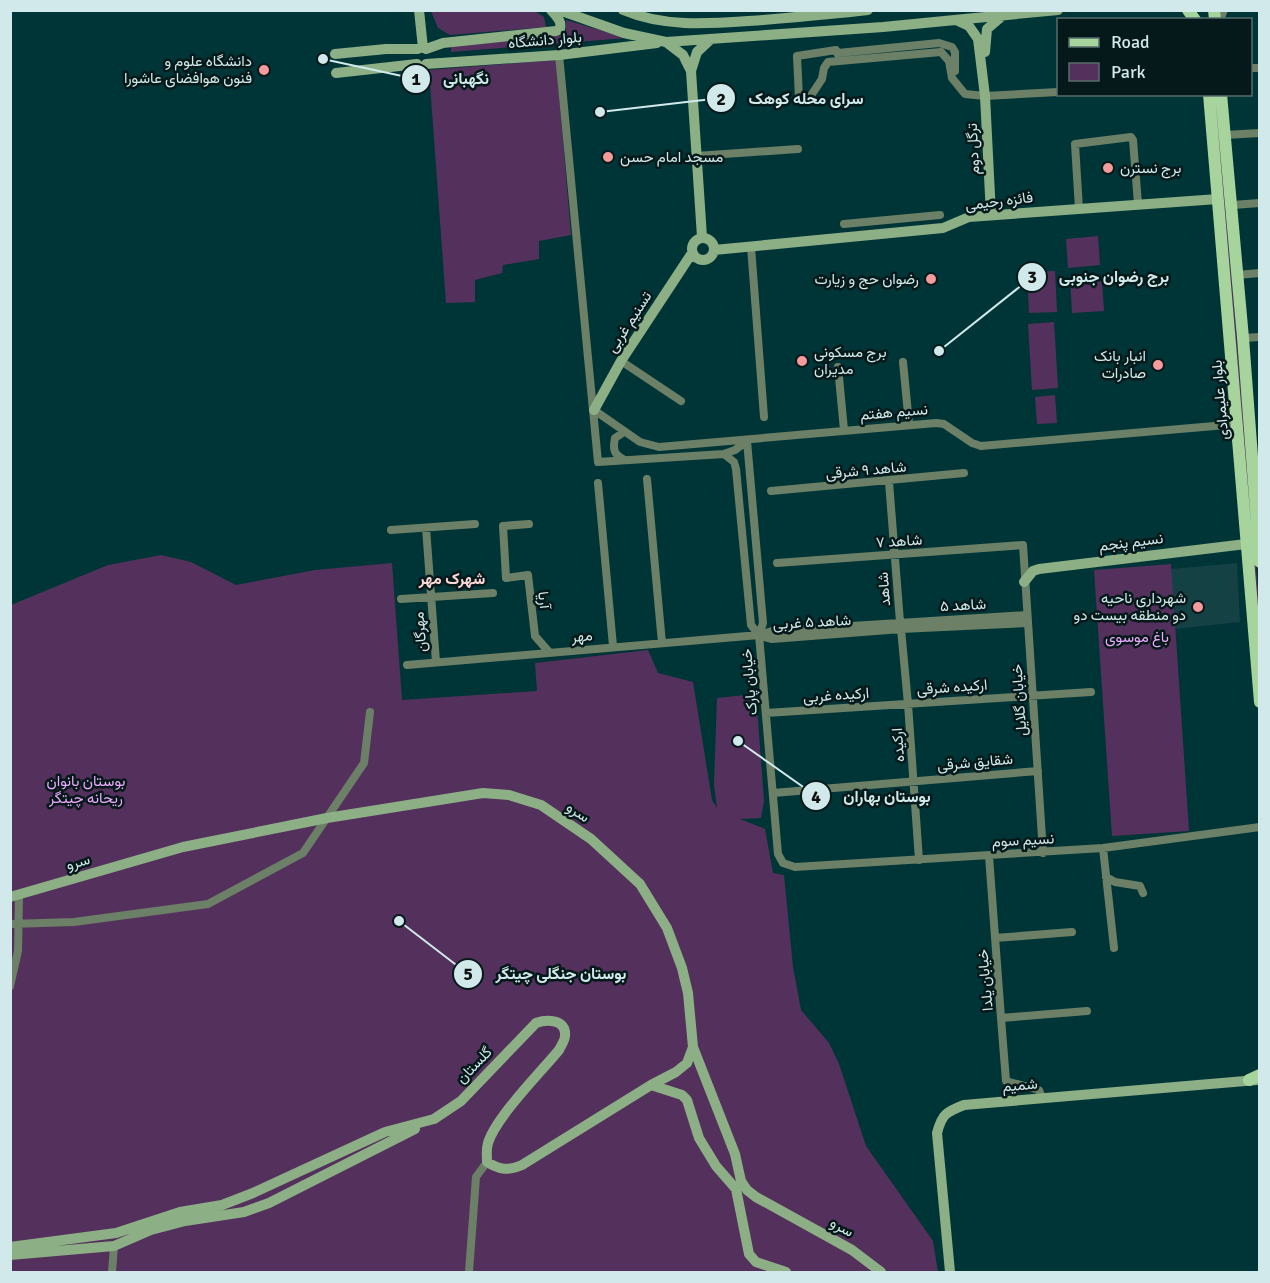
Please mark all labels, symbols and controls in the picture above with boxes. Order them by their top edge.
legend [1057,18,1252,96]
street label: بلوار دانشگاه [507,28,583,52]
text: Road [1111,31,1150,53]
place label: دانشگاه علوم و فنون هوافضای عاشورا [124,52,252,88]
text: Park [1111,61,1146,83]
callout: نگهبانی [401,62,501,96]
marker: دانشگاه علوم و فنون هوافضای عاشورا [257,63,271,77]
text: 1 [411,68,421,90]
text: نگهبانی [443,69,489,89]
callout: سرای محله کوهک [706,81,875,115]
text: 2 [716,88,726,110]
text: سرای محله کوهک [749,89,864,109]
street label: ترگل دوم [963,122,984,175]
place label: مسجد امام حسن [620,148,723,167]
marker: مسجد امام حسن [601,150,615,164]
place label: برج نسترن [1120,159,1181,179]
marker: برج نسترن [1101,161,1115,175]
street label: فائزه رحیمی [964,188,1034,215]
callout: برج رضوان جنوبی [1017,260,1181,294]
text: 3 [1027,266,1037,288]
text: برج رضوان جنوبی [1059,267,1169,287]
place label: رضوان حج و زیارت [814,270,919,290]
marker: رضوان حج و زیارت [924,272,938,286]
street label: تسنیم غربی [603,288,656,357]
place label: برج مسکونی مدیران [814,343,887,378]
place label: انبار بانک صادرات [1094,347,1146,382]
marker: برج مسکونی مدیران [795,354,809,368]
marker: انبار بانک صادرات [1151,358,1165,372]
street label: بلوار علیمرادی [1208,359,1233,441]
street label: نسیم هفتم [859,400,929,425]
street label: شاهد ۹ شرقی [825,457,907,483]
street label: نسیم پنجم [1098,529,1164,556]
street label: شاهد ۷ [875,530,923,552]
district label: شهرک مهر [418,569,485,589]
street label: شاهد [874,571,894,607]
place label: شهرداری ناحیه دو منطقه بیست دو [1074,589,1186,624]
street label: آریا [534,590,554,611]
street label: شاهد ۵ [939,595,987,615]
marker: شهرداری ناحیه دو منطقه بیست دو [1191,600,1205,614]
street label: مهرگان [409,611,431,653]
street label: شاهد ۵ غربی [772,611,852,634]
street label: مهر [570,626,593,646]
park label: باغ موسوی [1105,628,1169,648]
street label: خیابان پارک [737,648,762,716]
street label: خیابان گلایل [1008,663,1030,737]
street label: ارکیده شرقی [916,676,988,699]
street label: ارکیده غربی [802,684,870,707]
street label: ارکیده [888,727,908,763]
street label: شقایق شرقی [936,750,1014,775]
park label: بوستان بانوان ریحانه چیتگر [47,772,125,808]
callout: بوستان بهاران [801,779,943,813]
text: 4 [811,786,821,808]
text: بوستان بهاران [843,787,931,807]
street label: سرو [563,798,593,826]
street label: نسیم سوم [991,829,1055,852]
street label: سرو [64,850,92,874]
street label: خیابان یلدا [973,948,997,1012]
callout: بوستان جنگلی چیتگر [453,957,638,991]
text: 5 [463,963,473,985]
text: بوستان جنگلی چیتگر [495,964,627,985]
street label: گلستان [452,1043,496,1087]
street label: شمیم [1002,1074,1039,1097]
street label: سرو [827,1213,857,1241]

